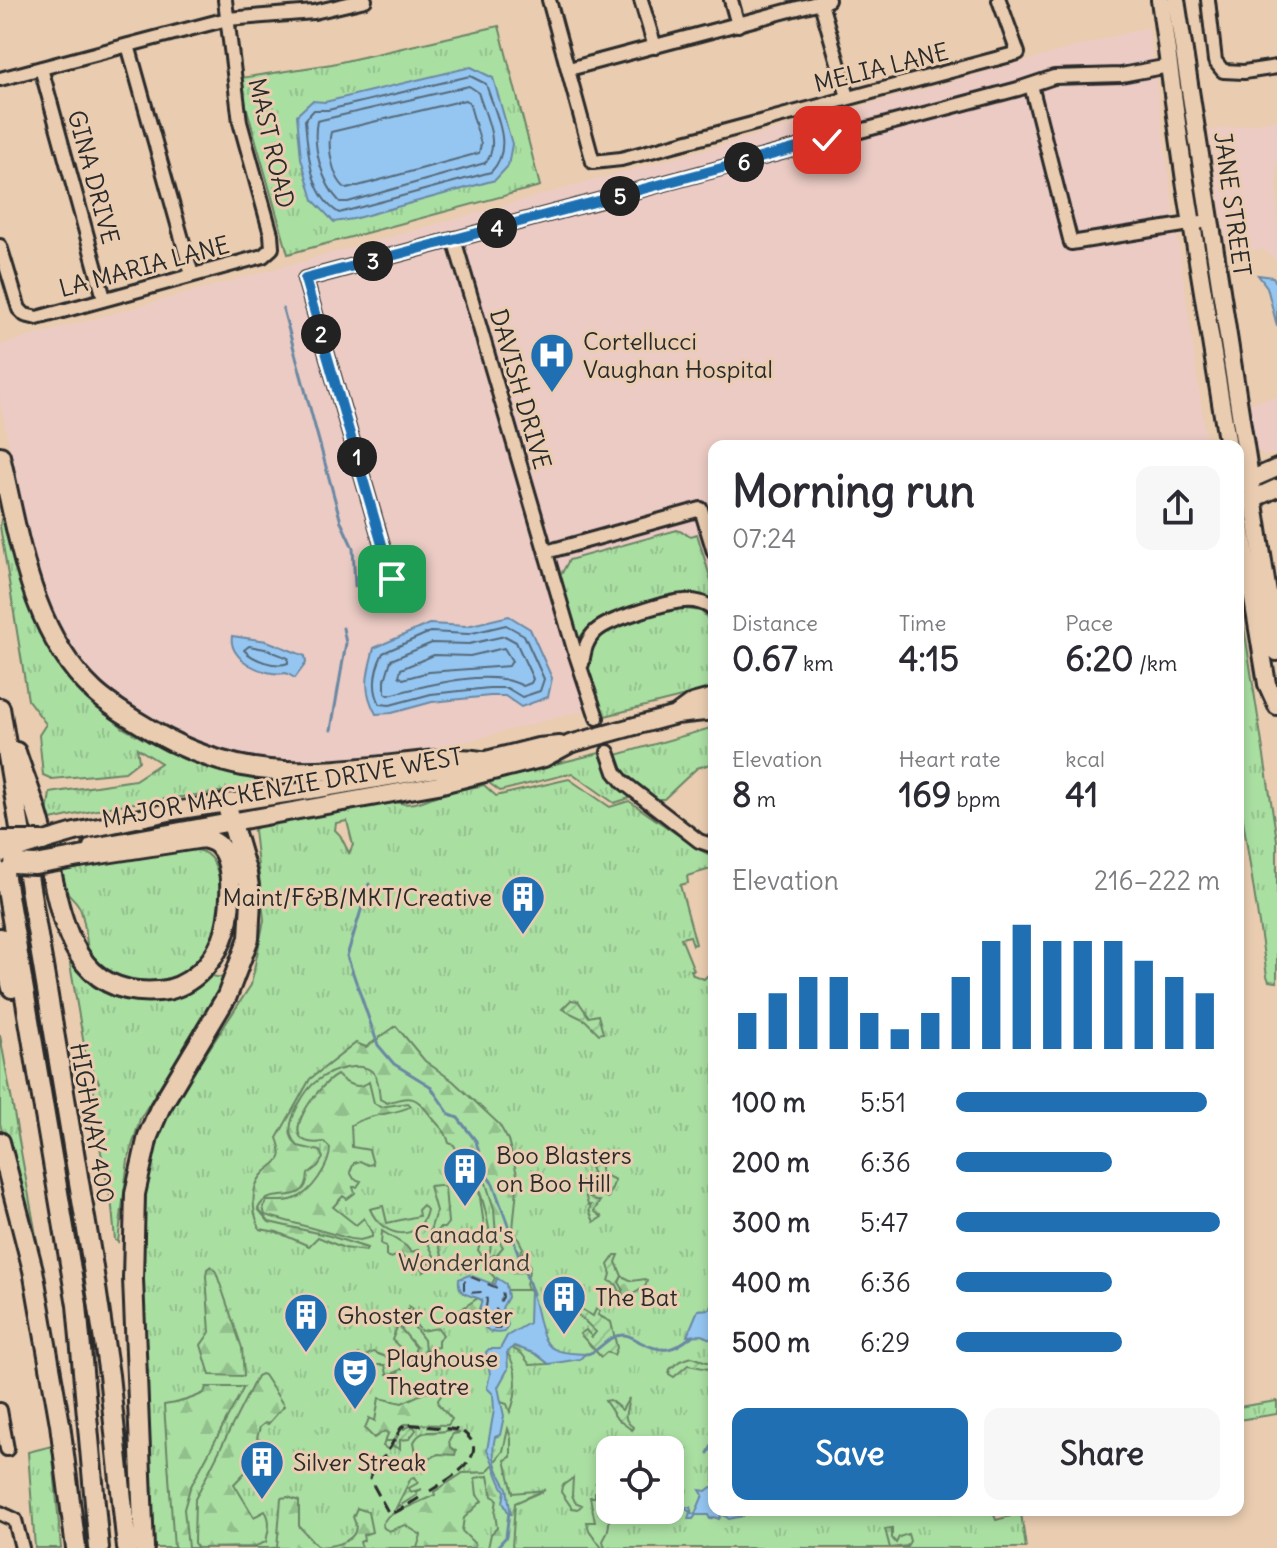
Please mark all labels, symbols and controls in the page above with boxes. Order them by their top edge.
street label: MELIA LANE [811,36,951,98]
street label: MAST ROAD [242,75,302,211]
pin [793,106,861,174]
street label: GINA DRIVE [62,107,126,247]
icon: check [805,118,849,162]
street label: JANE STREET [1208,130,1258,278]
pin: 6 [724,142,764,182]
text: 6 [738,148,750,176]
pin: 5 [600,176,640,216]
text: 5 [614,182,626,210]
pin: 4 [477,208,517,248]
text: 4 [491,214,503,242]
street label: LA MARIA LANE [56,229,232,303]
pin: 3 [353,241,393,281]
text: 3 [367,247,379,275]
street label: DAVISH DRIVE [484,305,558,473]
pin: 2 [301,314,341,354]
text: 2 [315,320,327,348]
place label: Cortellucci Vaughan Hospital [583,326,773,384]
hospital icon: Cortellucci Vaughan Hospital [528,331,576,394]
pin: 1 [337,437,377,477]
text: 1 [353,443,361,471]
text: Morning run [732,464,975,519]
button: share [1136,466,1220,550]
text: 07:24 [732,522,796,555]
pin [358,545,426,613]
icon: arrive [370,557,414,601]
text: Distance [732,609,818,637]
text: Time [899,609,946,637]
text: Pace [1065,609,1113,637]
text: 0.67 [732,637,798,680]
text: 4:15 [899,637,959,680]
text: 6:20 [1065,637,1134,680]
text: km [798,649,833,677]
text: /km [1134,649,1177,677]
street label: MAJOR MACKENZIE DRIVE WEST [99,740,465,834]
text: Elevation [732,745,822,773]
text: Heart rate [899,745,1001,773]
text: kcal [1065,745,1105,773]
text: 8 [732,773,752,816]
text: 169 [899,773,951,816]
text: 41 [1065,773,1098,816]
text: m [752,785,776,813]
text: bpm [951,785,1001,813]
text: Elevation [732,864,839,897]
text: 216–222 m [1094,864,1220,897]
building icon: Maint/F&B/MKT/Creative [499,873,547,936]
place label: Maint/F&B/MKT/Creative [223,882,492,912]
street label: HIGHWAY 400 [64,1041,122,1205]
text: 100 m [732,1086,806,1119]
text: 5:51 [860,1086,906,1119]
place label: Boo Blasters on Boo Hill [496,1140,632,1198]
building icon: Boo Blasters on Boo Hill [441,1145,489,1208]
text: 200 m [732,1146,809,1179]
text: 6:36 [860,1146,911,1179]
text: 300 m [732,1206,810,1239]
text: 5:47 [860,1206,908,1239]
park label: Canada's Wonderland [398,1219,530,1277]
text: 400 m [732,1266,810,1299]
text: 6:36 [860,1266,911,1299]
building icon: The Bat [540,1273,588,1336]
place label: The Bat [595,1282,678,1312]
building icon: Ghoster Coaster [282,1291,330,1354]
place label: Ghoster Coaster [337,1300,513,1330]
text: 500 m [732,1326,810,1359]
text: 6:29 [860,1326,910,1359]
place label: Playhouse Theatre [386,1343,498,1401]
theatre icon: Playhouse Theatre [331,1348,379,1411]
button: Save [732,1408,968,1500]
button: Share [984,1408,1220,1500]
map controls [596,1436,684,1524]
button: locate [596,1436,684,1524]
building icon: Silver Streak [238,1438,286,1501]
place label: Silver Streak [293,1447,426,1477]

